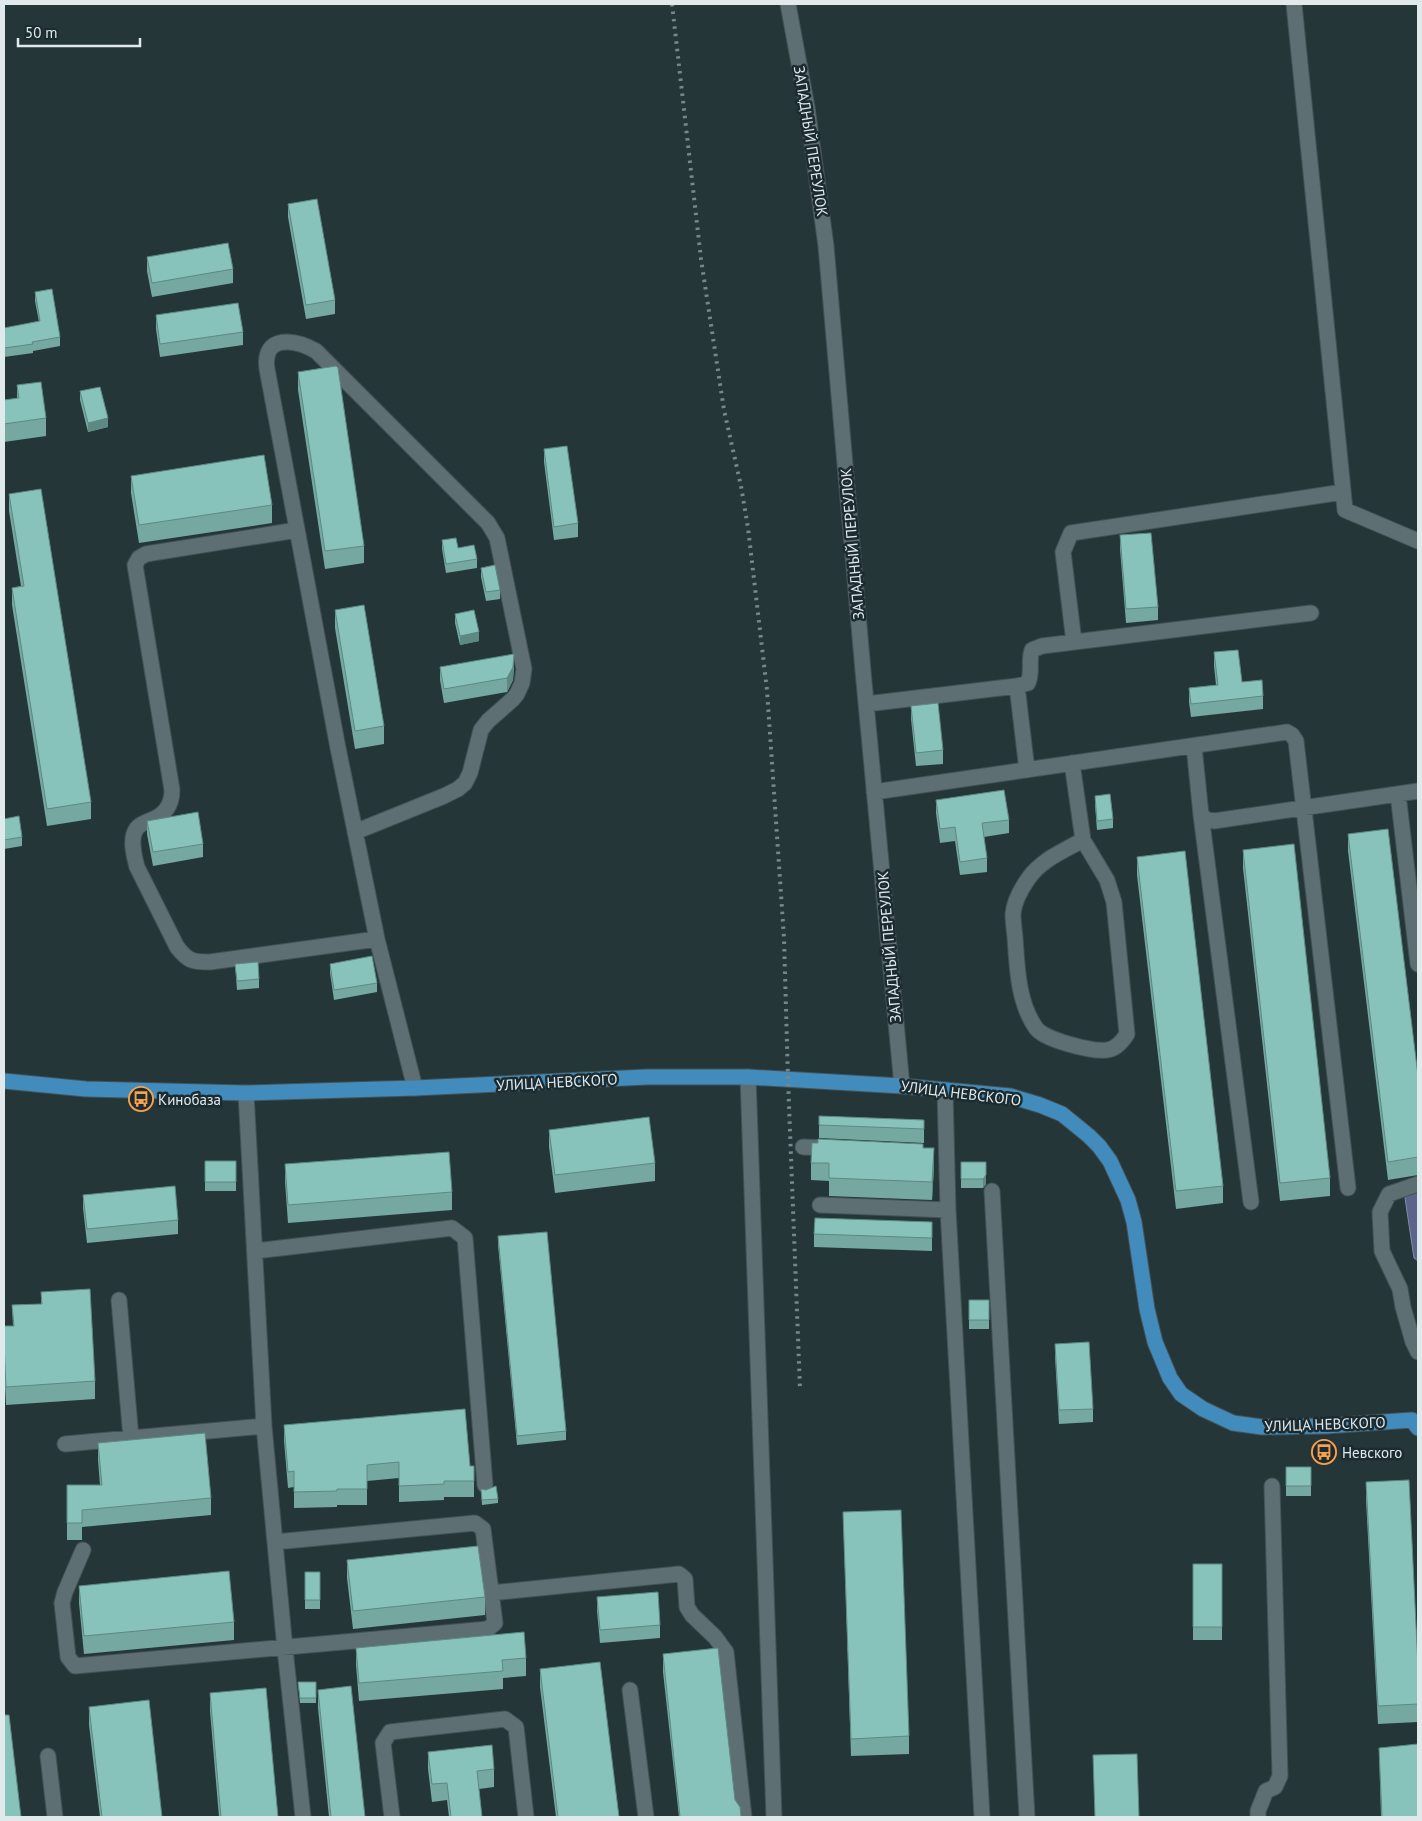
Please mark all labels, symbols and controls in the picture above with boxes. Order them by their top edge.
scale bar [18,15,140,47]
text: 50 m [25,23,58,42]
street label: ЗАПАДНЫЙ ПЕРЕУЛОК [790,64,832,218]
street label: ЗАПАДНЫЙ ПЕРЕУЛОК [836,467,868,621]
street label: ЗАПАДНЫЙ ПЕРЕУЛОК [873,870,905,1024]
street label: УЛИЦА НЕВСКОГО [496,1069,618,1095]
street label: УЛИЦА НЕВСКОГО [900,1076,1022,1110]
bus stop icon: Кинобаза [128,1086,154,1112]
place label: Кинобаза [158,1090,221,1109]
street label: УЛИЦА НЕВСКОГО [1264,1412,1386,1436]
bus stop icon: Невского [1311,1439,1337,1465]
place label: Невского [1342,1443,1402,1462]

